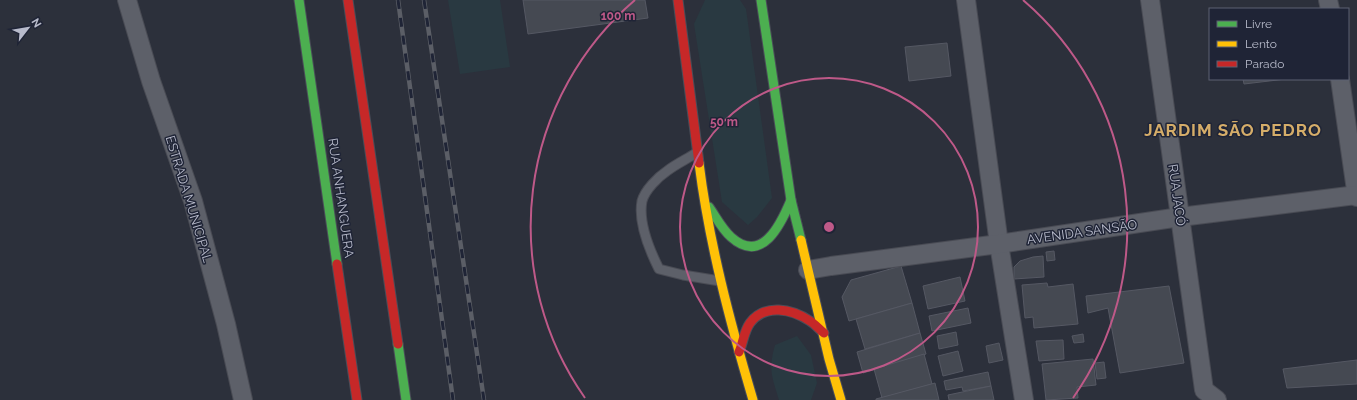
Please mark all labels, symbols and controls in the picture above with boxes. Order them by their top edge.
north arrow [8,8,48,48]
legend [1209,8,1349,80]
text: 100 m [601,9,635,23]
text: N [28,16,44,30]
text: Livre [1245,17,1272,31]
text: Lento [1245,37,1277,51]
text: Parado [1245,57,1284,71]
text: 50 m [710,115,738,129]
district label: JARDIM SÃO PEDRO [1144,120,1322,140]
street label: ESTRADA MUNICIPAL [163,134,216,265]
street label: RUA ANHANGUERA [325,137,357,259]
street label: RUA JACÓ [1165,163,1189,227]
street label: AVENIDA SANSÃO [1026,217,1138,247]
centre of rings [822,220,836,234]

